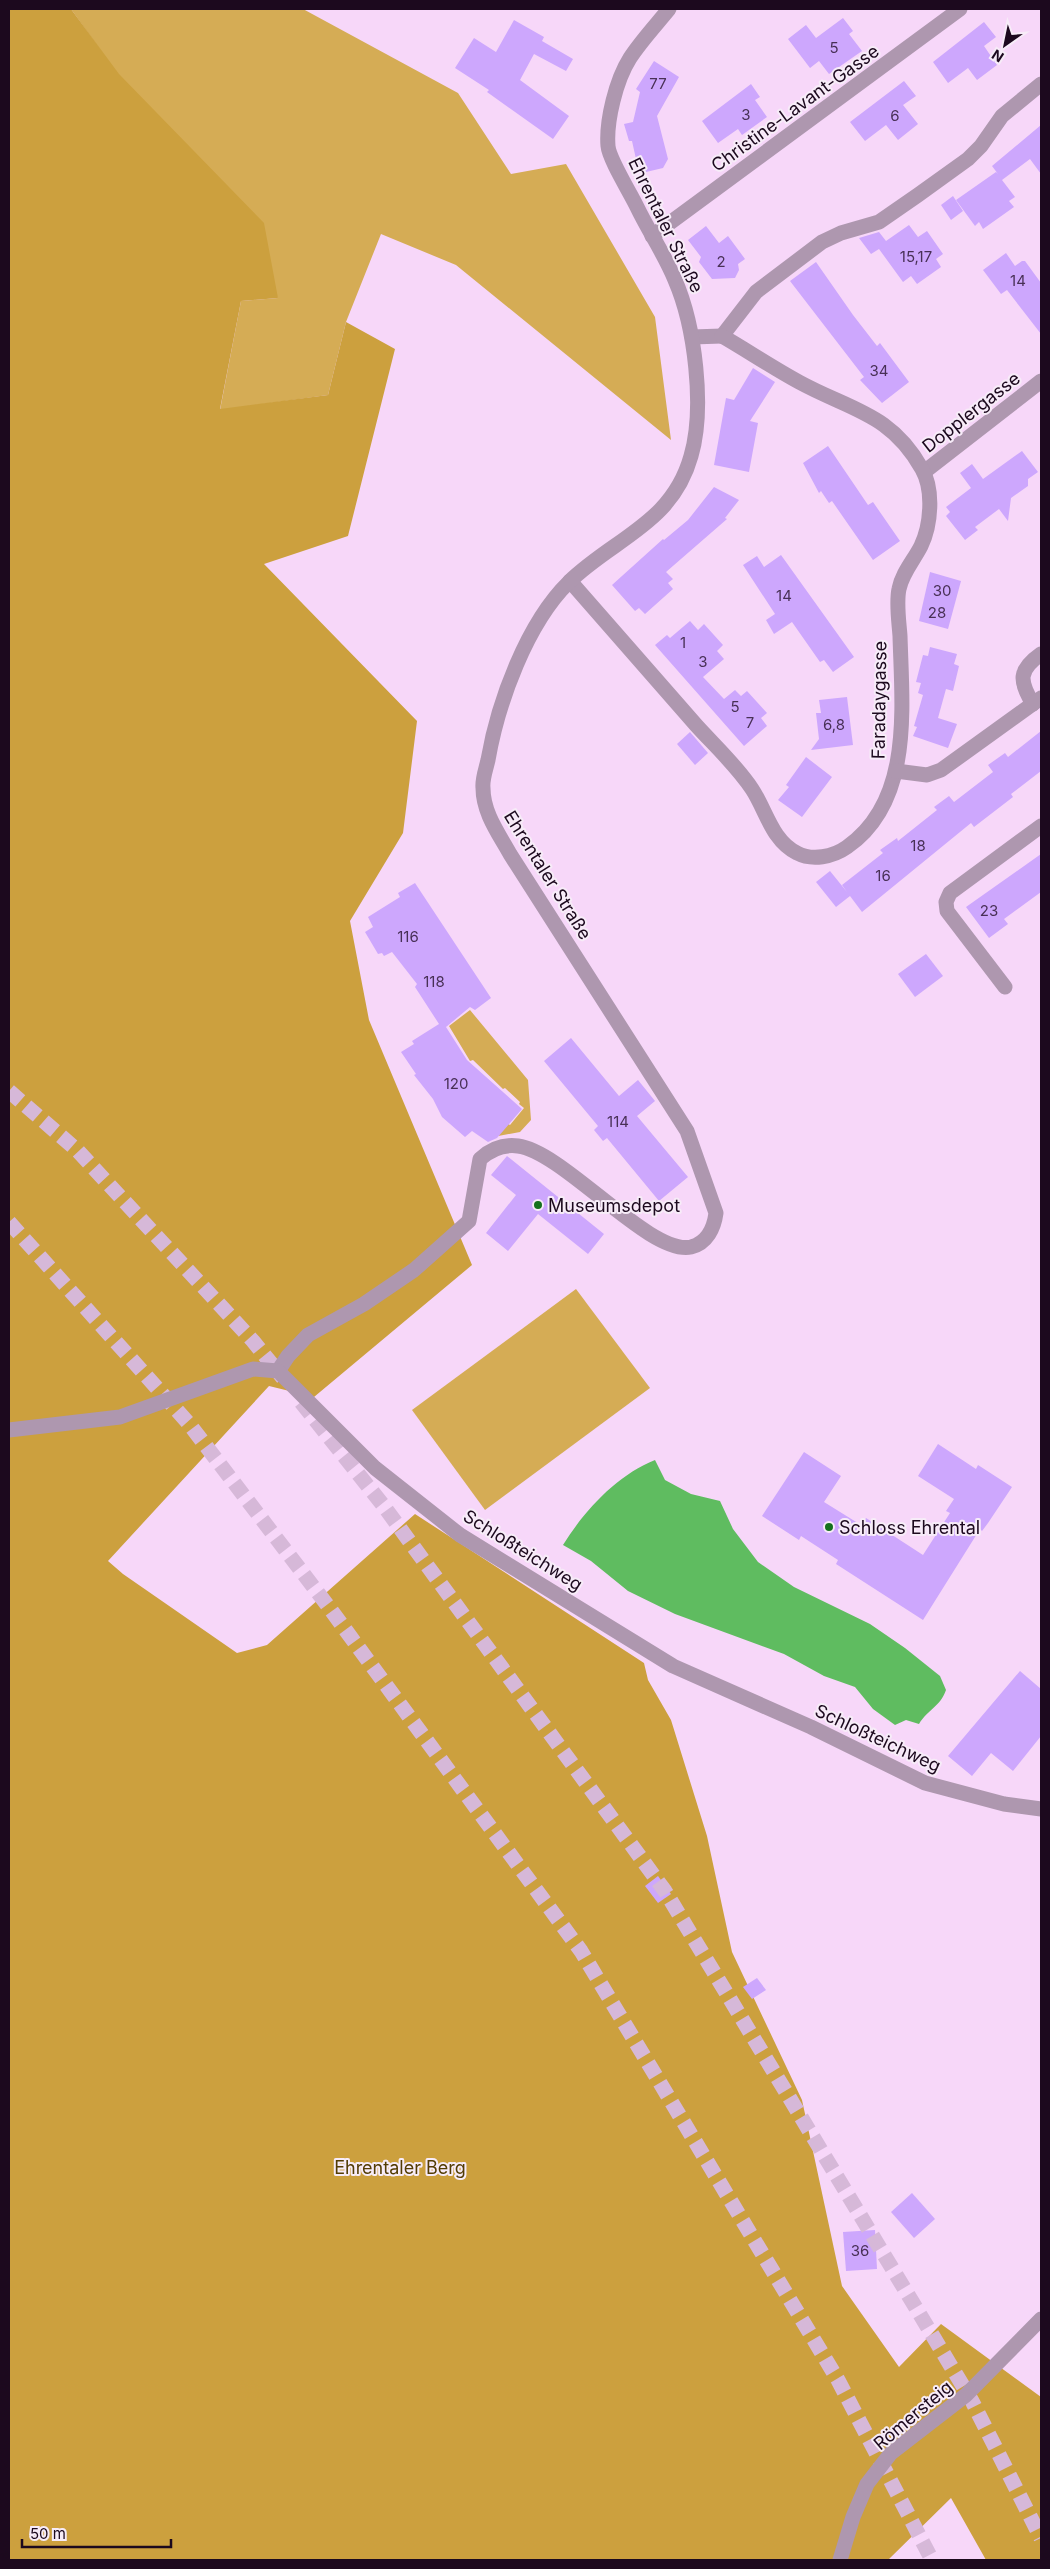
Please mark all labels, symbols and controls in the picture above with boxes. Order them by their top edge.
north arrow [980,20,1030,70]
house number: 5 [829,38,839,57]
street label: Christine-Lavant-Gasse [707,40,883,176]
text: N [989,46,1007,66]
house number: 77 [649,74,667,93]
house number: 3 [741,105,751,124]
house number: 6 [890,106,900,125]
street label: Ehrentaler Straße [624,154,708,296]
house number: 15,17 [900,247,932,266]
house number: 2 [716,252,726,271]
house number: 14 [1010,271,1026,290]
house number: 34 [870,361,888,380]
street label: Dopplergasse [918,367,1024,457]
house number: 30 [933,581,951,600]
house number: 14 [776,586,792,605]
house number: 28 [928,603,946,622]
house number: 1 [680,633,686,652]
street label: Faradaygasse [867,641,891,759]
house number: 3 [698,652,708,671]
house number: 5 [730,697,740,716]
house number: 7 [746,713,754,732]
house number: 6,8 [823,715,845,734]
street label: Ehrentaler Straße [500,807,596,943]
house number: 18 [910,836,926,855]
house number: 16 [875,866,891,885]
house number: 23 [980,901,998,920]
house number: 116 [397,927,419,946]
house number: 118 [423,972,445,991]
house number: 120 [444,1074,468,1093]
house number: 114 [607,1112,629,1131]
place label: Museumsdepot [548,1195,680,1216]
marker: Museumsdepot [532,1199,544,1211]
street label: Schloßteichweg [460,1505,586,1595]
place label: Schloss Ehrental [839,1517,980,1538]
marker: Schloss Ehrental [823,1521,835,1533]
street label: Schloßteichweg [812,1700,944,1776]
park label: Ehrentaler Berg [334,2157,466,2178]
house number: 36 [851,2241,869,2260]
street label: Römersteig [869,2376,957,2454]
scale bar [22,2516,171,2548]
text: 50 m [30,2524,66,2543]

